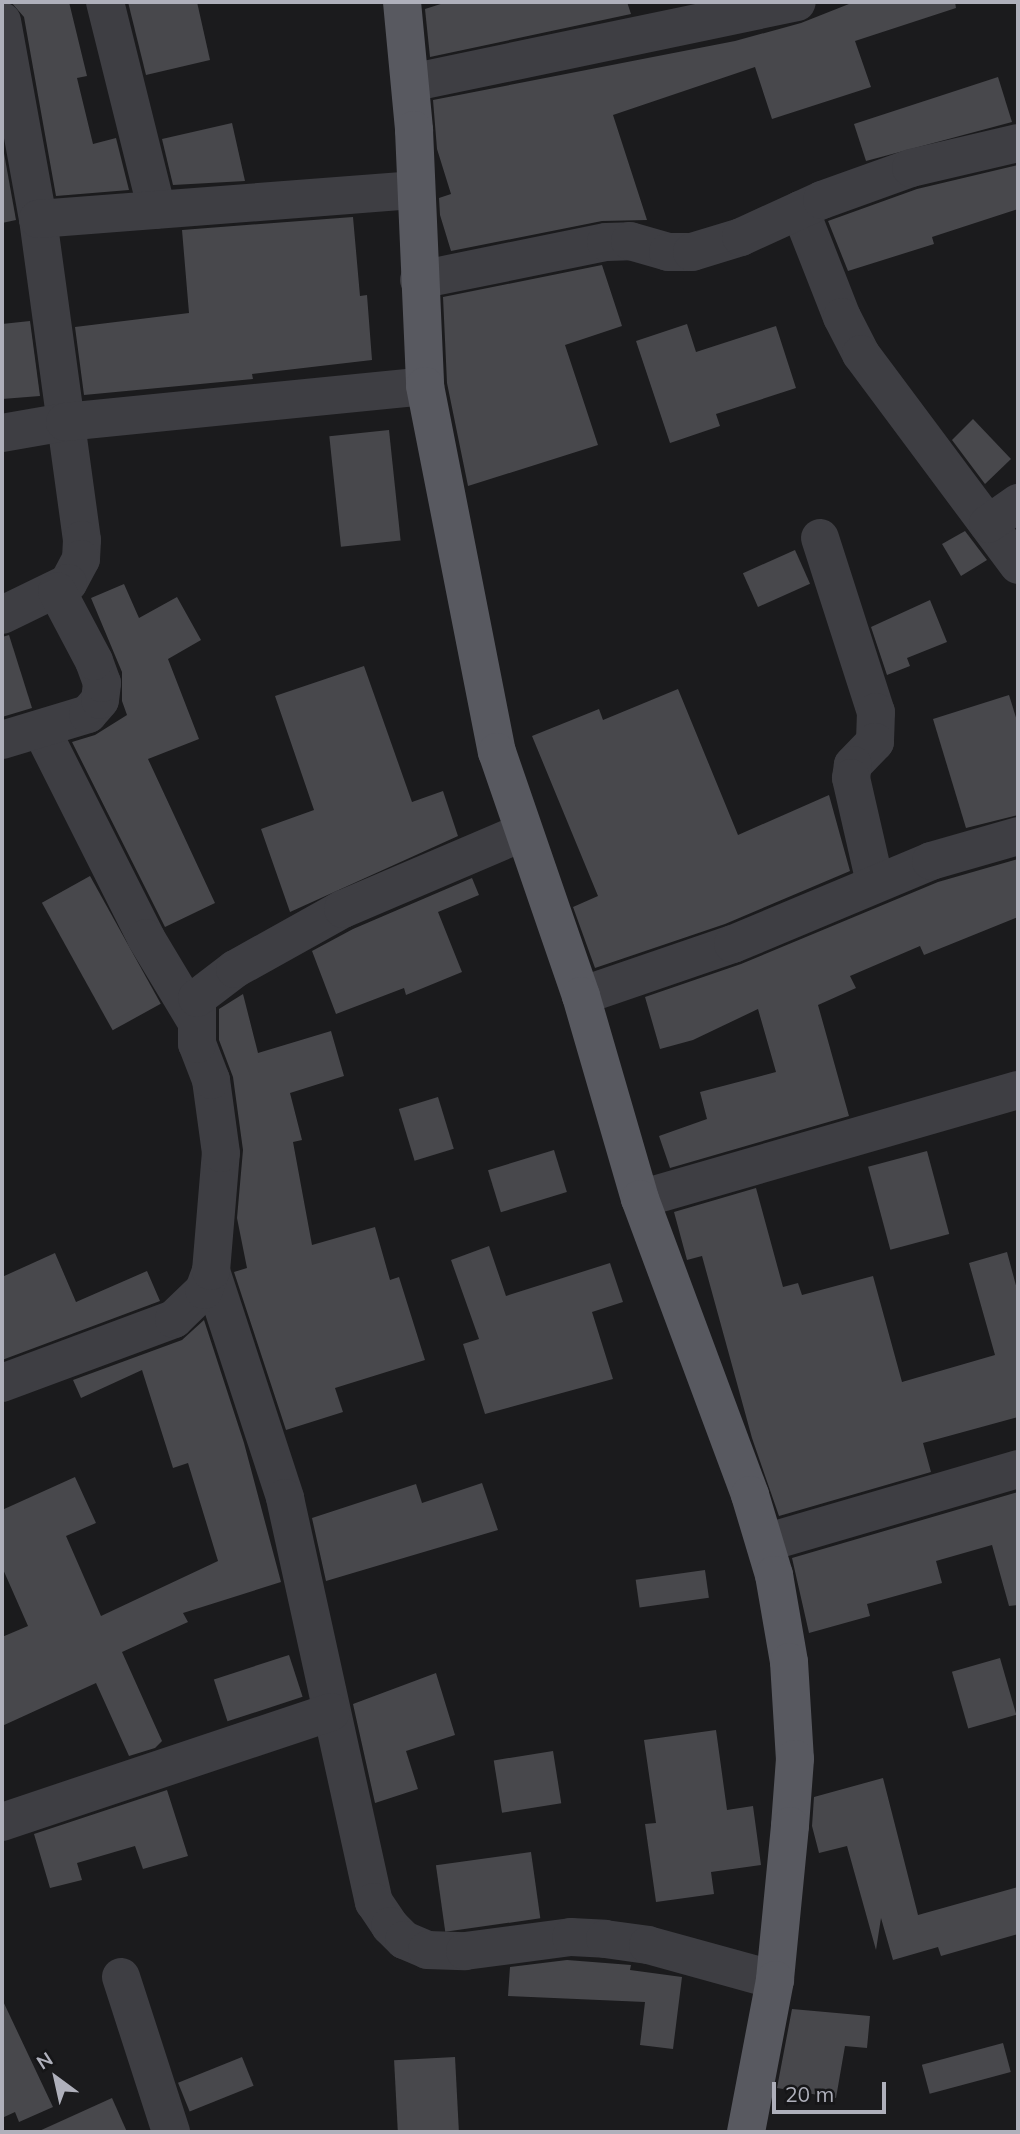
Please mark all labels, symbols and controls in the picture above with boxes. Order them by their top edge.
north arrow [21,2043,91,2113]
text: N [32,2046,57,2074]
scale bar [775,2068,889,2112]
text: 20 m [785,2081,834,2107]

